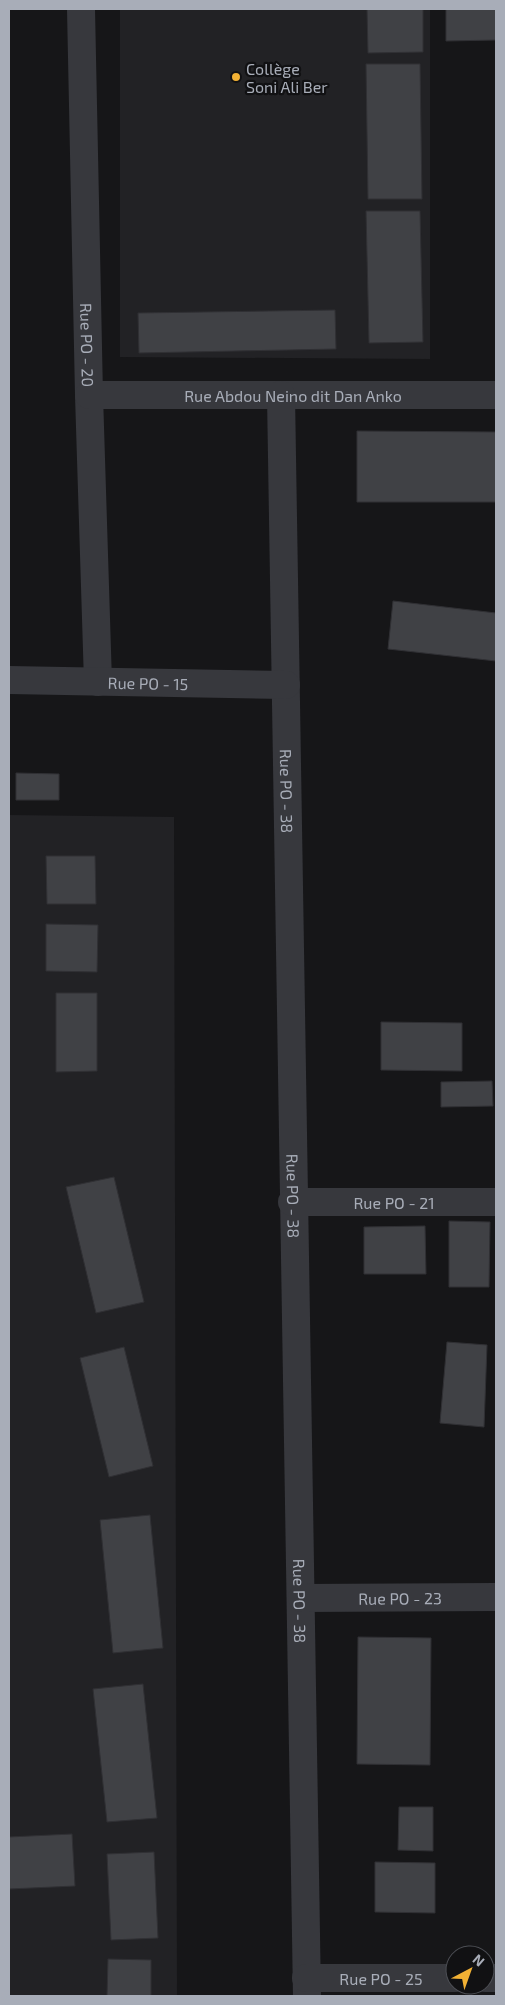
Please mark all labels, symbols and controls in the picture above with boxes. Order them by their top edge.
place label: Collège Soni Ali Ber [246,59,328,96]
marker: Collège Soni Ali Ber [230,71,242,83]
street label: Rue PO - 20 [78,303,98,387]
street label: Rue Abdou Neino dit Dan Anko [184,386,402,405]
street label: Rue PO - 15 [107,672,188,693]
street label: Rue PO - 38 [277,749,298,833]
street label: Rue PO - 38 [284,1154,304,1238]
street label: Rue PO - 21 [353,1193,435,1212]
street label: Rue PO - 38 [290,1559,311,1643]
street label: Rue PO - 23 [358,1588,442,1607]
north arrow [445,1945,495,1995]
text: N [469,1950,488,1970]
street label: Rue PO - 25 [339,1969,423,1988]

